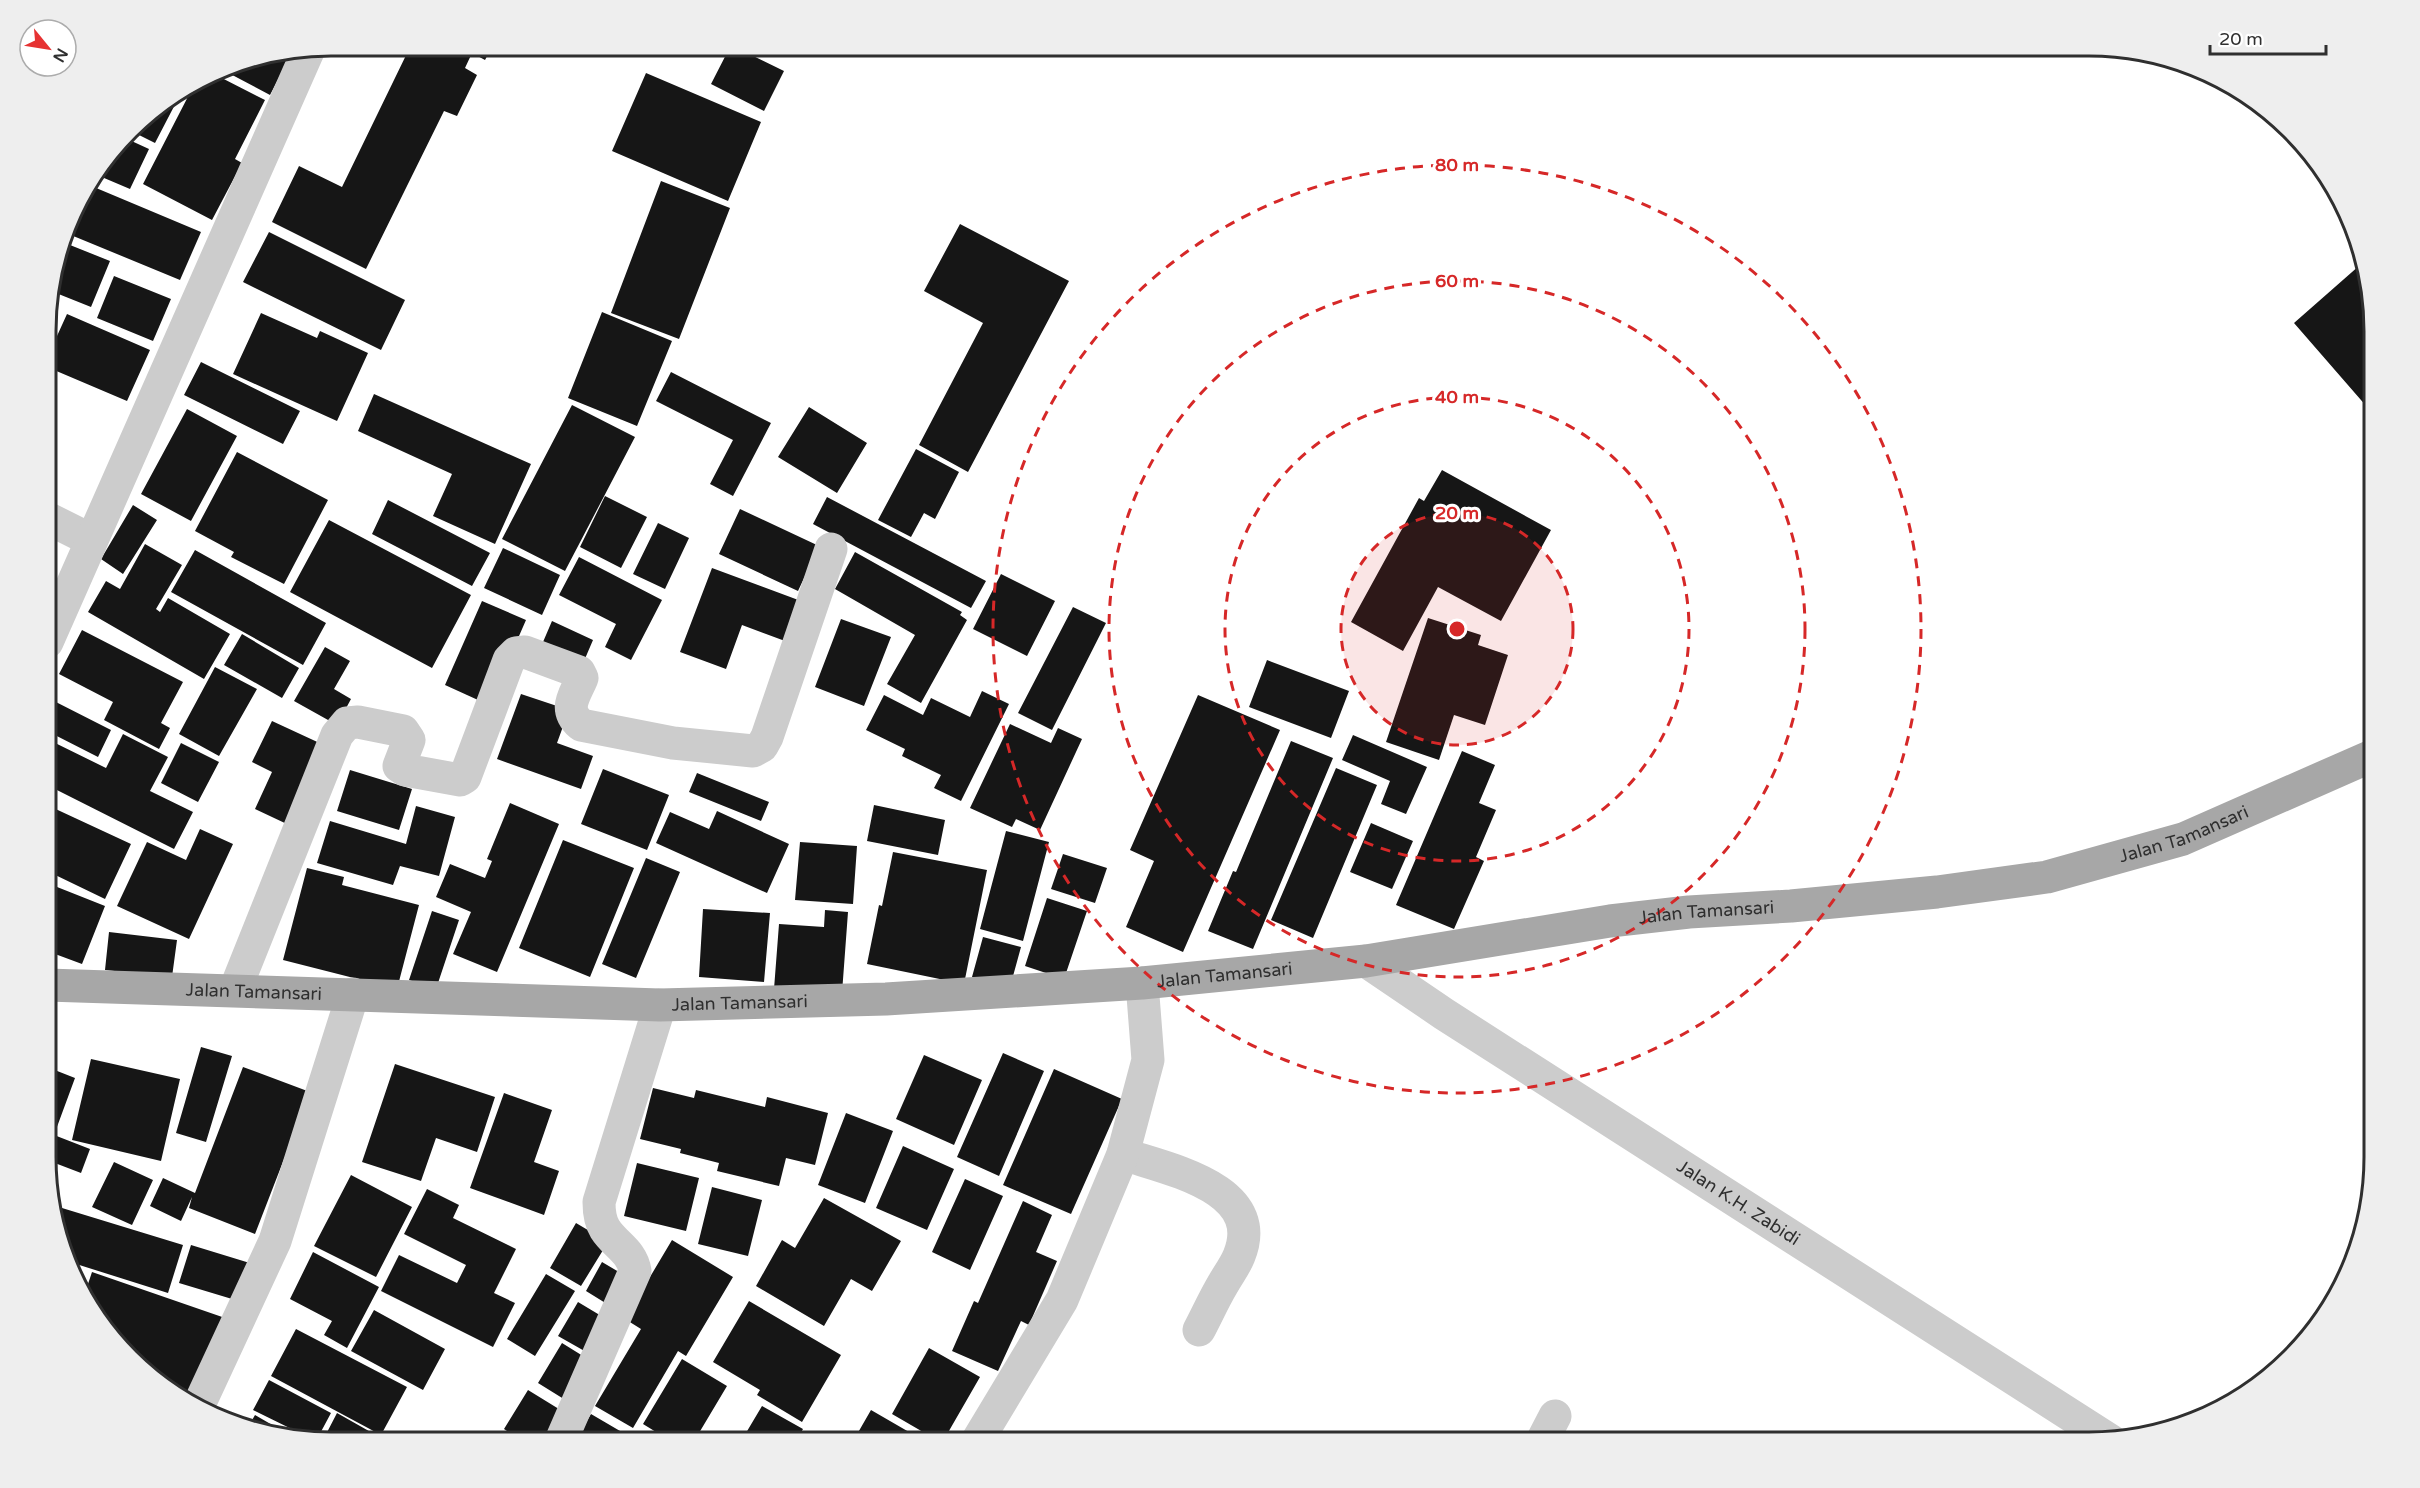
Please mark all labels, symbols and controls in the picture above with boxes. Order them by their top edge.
north arrow [18,18,78,78]
scale bar [2210,18,2326,56]
text: 20 m [2219,28,2263,50]
text: N [48,44,72,66]
text: 80 m [1435,154,1479,176]
text: 60 m [1435,270,1479,292]
text: 40 m [1435,386,1479,408]
text: 20 m [1435,502,1479,524]
centre of rings [1447,619,1467,639]
street label: Jalan Tamansari [2117,801,2252,867]
street label: Jalan Tamansari [1637,896,1775,929]
street label: Jalan Tamansari [1156,957,1294,992]
street label: Jalan Tamansari [185,979,322,1005]
street label: Jalan Tamansari [671,990,808,1016]
street label: Jalan K.H. Zabidi [1673,1155,1804,1250]

